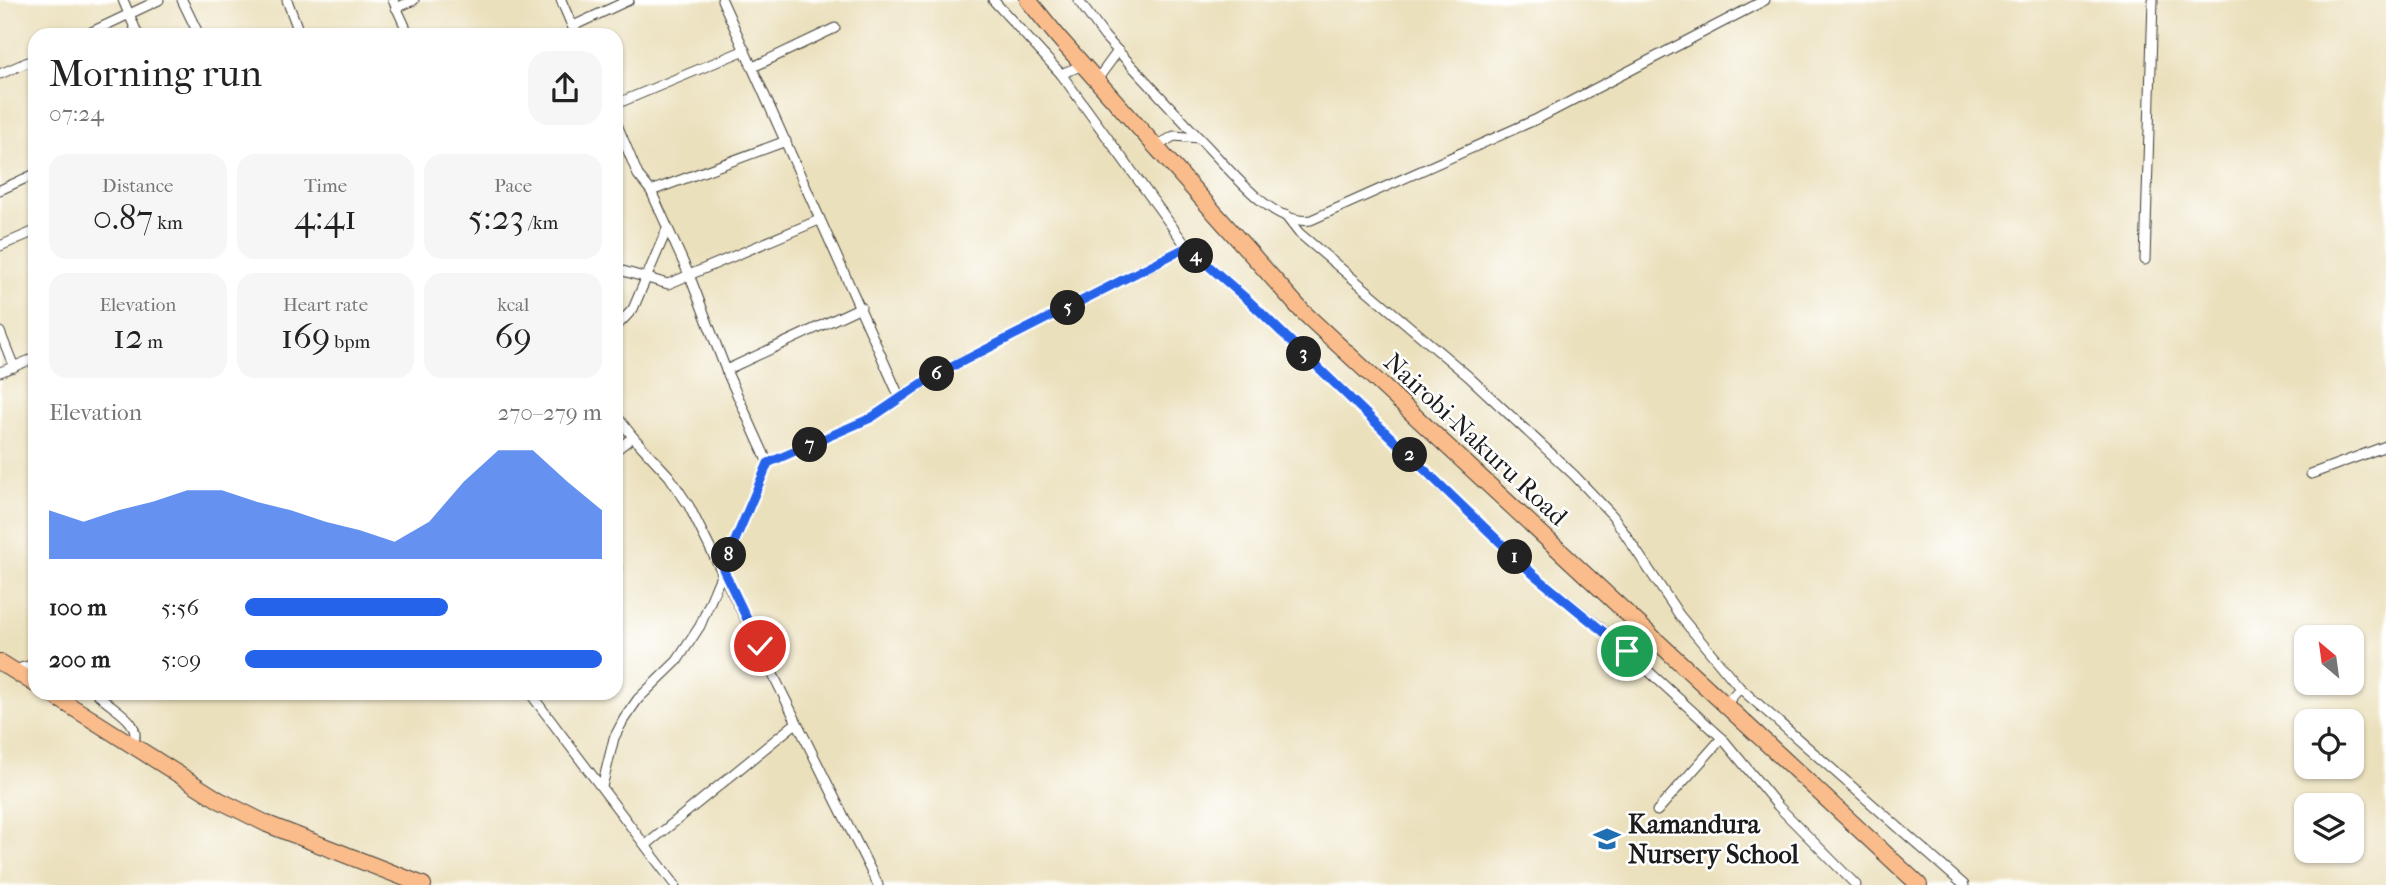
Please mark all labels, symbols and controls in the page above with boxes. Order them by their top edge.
text: Morning run [49,51,262,96]
button: share [528,51,602,125]
text: 07:24 [49,100,104,127]
text: Distance [102,175,174,197]
text: Time [304,175,347,197]
text: Pace [494,175,532,197]
text: 0.87 [93,197,153,238]
text: 4:41 [294,197,357,238]
text: 5:23 [468,197,524,238]
text: km [153,212,183,234]
text: /km [524,212,558,234]
pin: 4 [1178,238,1214,274]
text: 4 [1190,244,1201,266]
pin: 5 [1050,290,1086,326]
text: Elevation [99,294,176,316]
text: Heart rate [283,294,368,316]
text: kcal [497,294,529,316]
text: 5 [1063,296,1072,318]
text: 12 [113,316,143,357]
text: 169 [281,316,330,357]
text: 69 [495,316,532,357]
text: m [143,331,163,353]
text: bpm [330,331,370,353]
pin: 3 [1286,336,1322,372]
text: 3 [1300,342,1307,364]
street label: Nairobi-Nakuru Road [1378,346,1574,533]
pin: 6 [920,356,954,392]
text: 6 [931,362,942,384]
text: Elevation [49,399,142,426]
text: 270–279 m [497,399,602,426]
pin: 7 [792,428,828,462]
text: 7 [805,433,814,455]
pin: 2 [1392,438,1428,472]
text: 2 [1405,443,1414,465]
pin: 8 [712,538,746,572]
pin: 1 [1498,540,1532,574]
text: 8 [724,543,733,565]
text: 1 [1511,545,1518,567]
text: 100 m [49,594,107,621]
text: 5:56 [161,594,199,621]
pin [730,616,790,676]
pin [1597,621,1657,681]
north arrow [2294,625,2364,695]
map controls [2294,625,2364,863]
icon: check [741,627,779,665]
icon: arrive [1608,632,1646,670]
text: 200 m [49,646,110,673]
text: 5:09 [161,646,201,673]
button: locate [2294,709,2364,779]
button: layers [2294,793,2364,863]
place label: Kamandura Nursery School [1628,809,1799,870]
school or university icon: Kamandura Nursery School [1592,824,1622,854]

